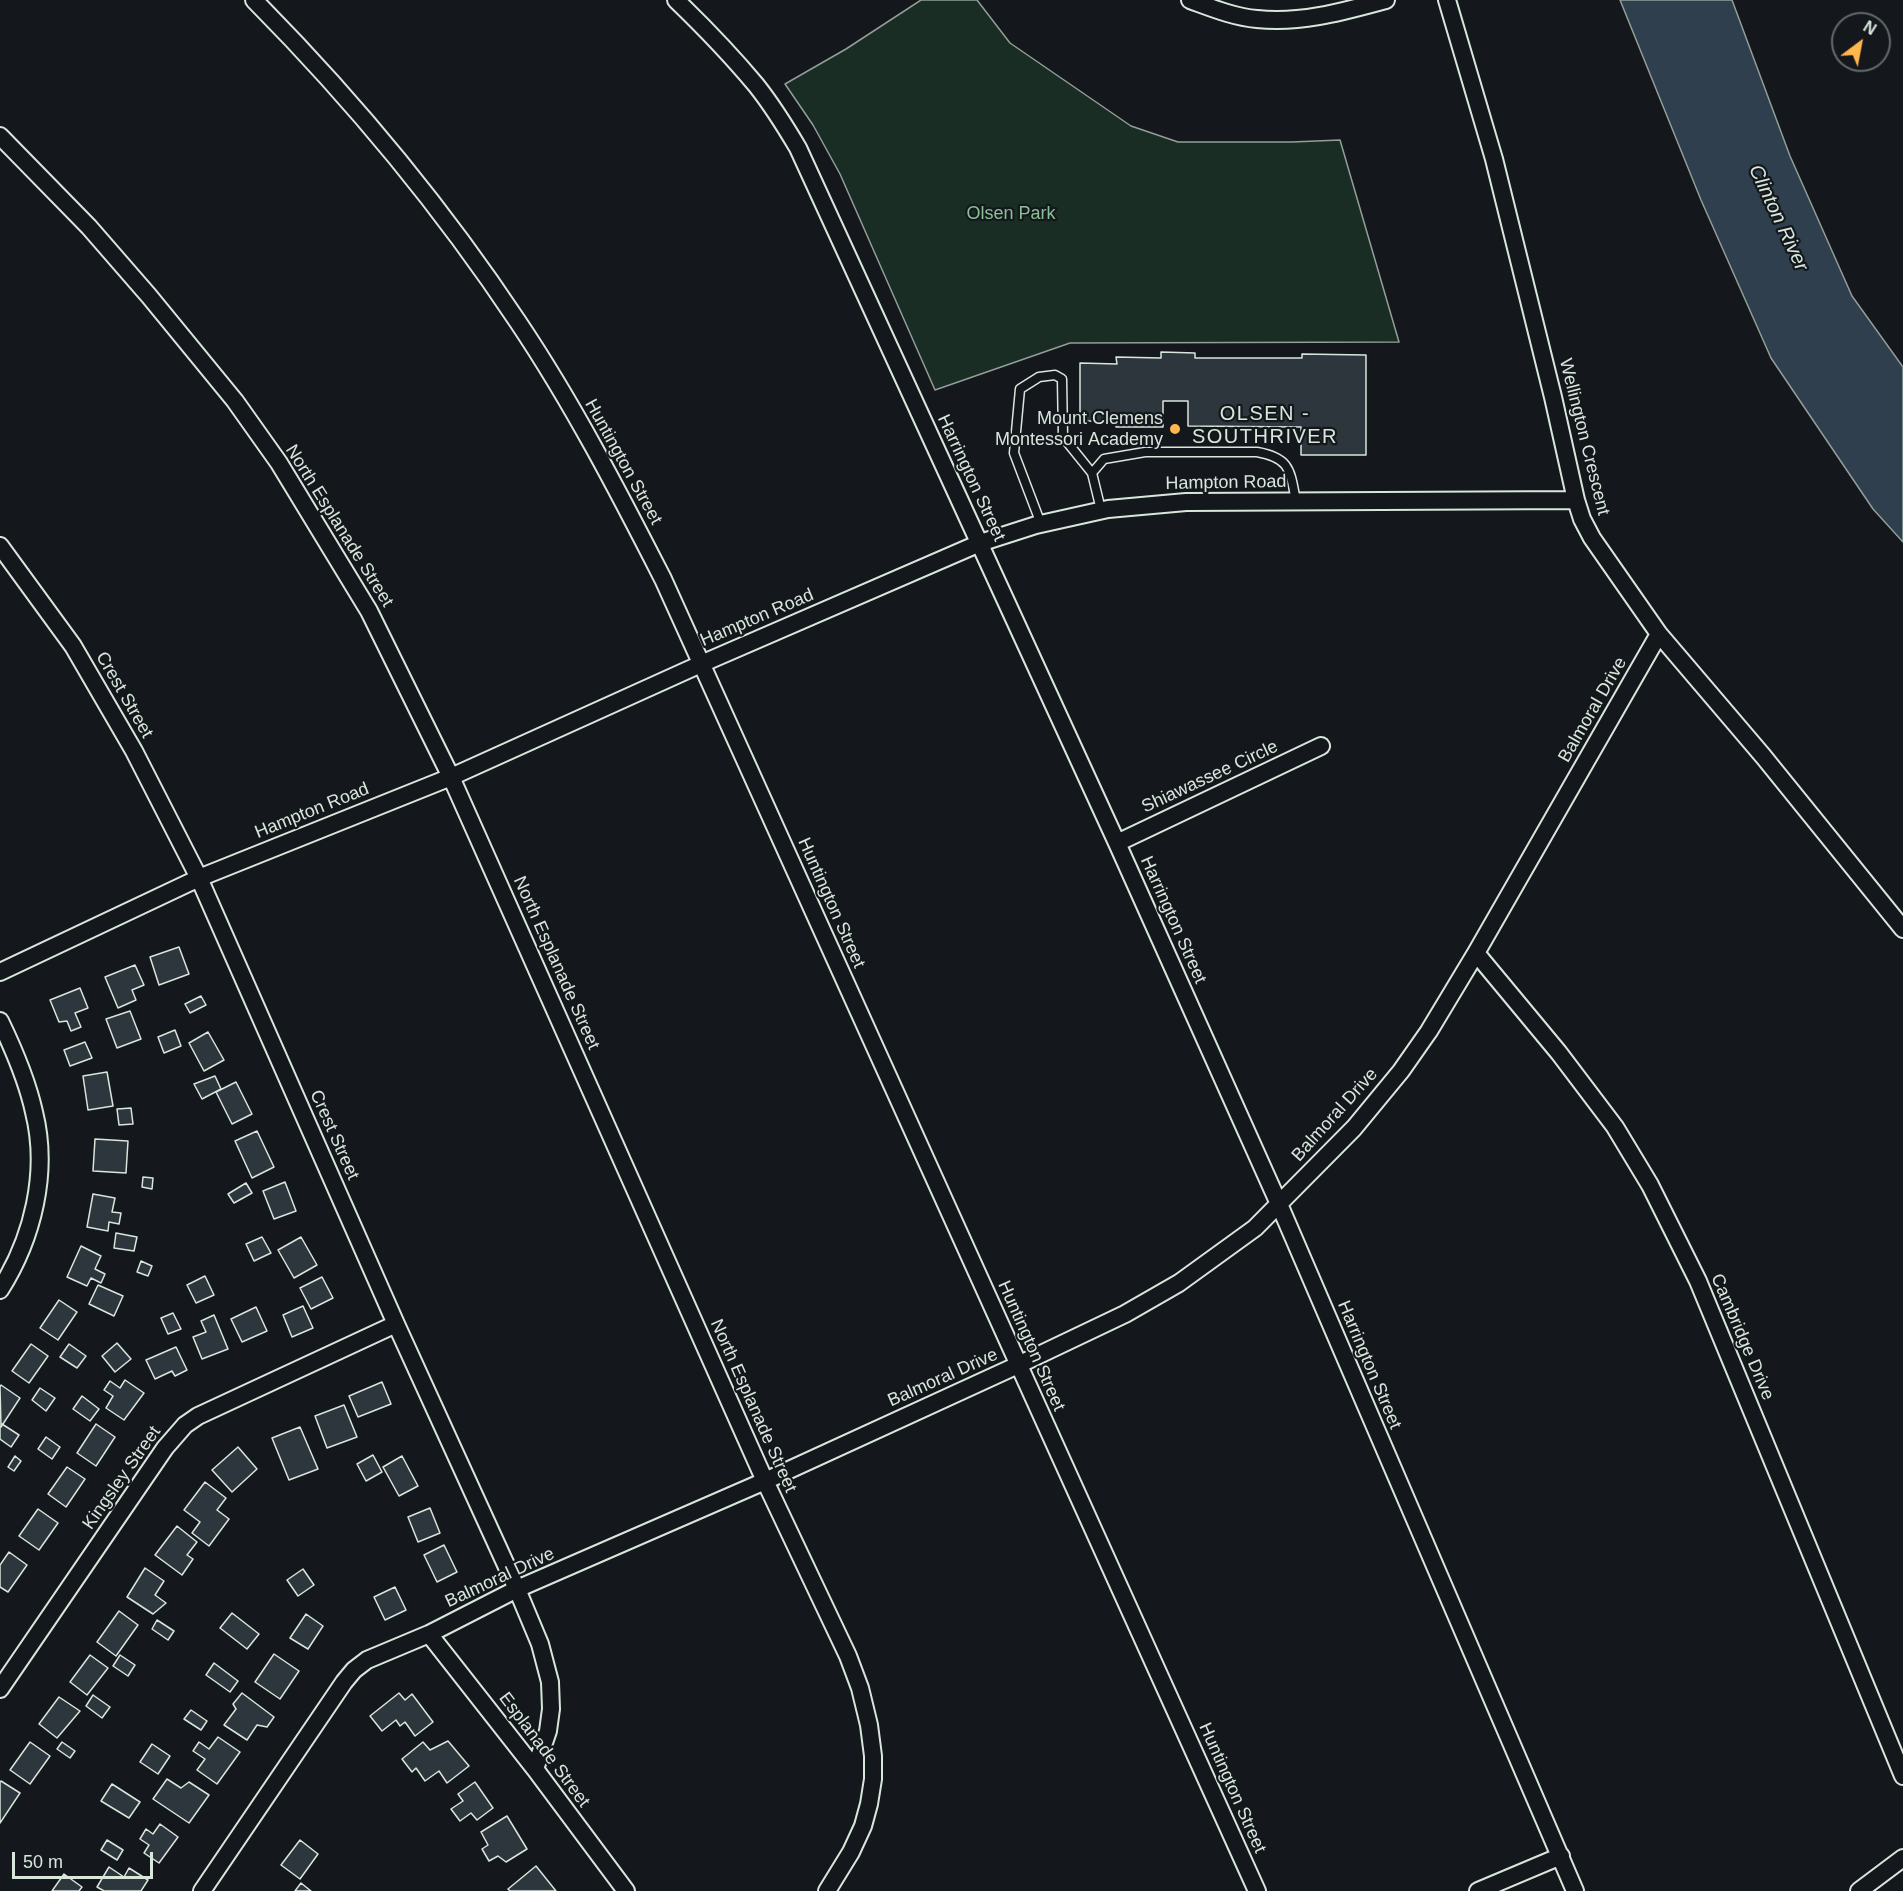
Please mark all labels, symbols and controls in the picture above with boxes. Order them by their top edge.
north arrow [1831,12,1891,72]
text: N [1860,18,1879,38]
water label: Clinton River [1743,161,1813,275]
park label: Olsen Park [966,203,1056,225]
street label: Wellington Crescent [1554,356,1614,518]
street label: Huntington Street [580,396,666,528]
district label: OLSEN - SOUTHRIVER [1192,402,1338,449]
place label: Mount Clemens Montessori Academy [995,408,1163,450]
street label: Harrington Street [932,411,1010,545]
marker: Mount Clemens Montessori Academy [1168,422,1182,436]
street label: North Esplanade Street [280,441,398,611]
street label: Hampton Road [1165,471,1287,495]
street label: Hampton Road [697,584,817,652]
street label: Crest Street [91,648,157,742]
street label: Balmoral Drive [1554,653,1632,767]
street label: Shiawassee Circle [1138,736,1282,818]
street label: Hampton Road [252,778,372,844]
street label: Huntington Street [793,835,869,971]
street label: Harrington Street [1135,853,1211,987]
street label: North Esplanade Street [508,873,604,1053]
street label: Balmoral Drive [1287,1064,1383,1166]
street label: Crest Street [305,1087,363,1183]
street label: Cambridge Drive [1706,1271,1778,1403]
street label: Huntington Street [993,1278,1069,1414]
street label: Harrington Street [1332,1298,1406,1432]
street label: North Esplanade Street [705,1316,801,1496]
street label: Balmoral Drive [885,1344,1001,1412]
street label: Kingsley Street [78,1422,166,1534]
street label: Balmoral Drive [442,1543,558,1613]
street label: Esplanade Street [494,1688,594,1812]
street label: Huntington Street [1194,1720,1270,1856]
scale bar [15,1840,156,1878]
text: 50 m [23,1852,63,1872]

